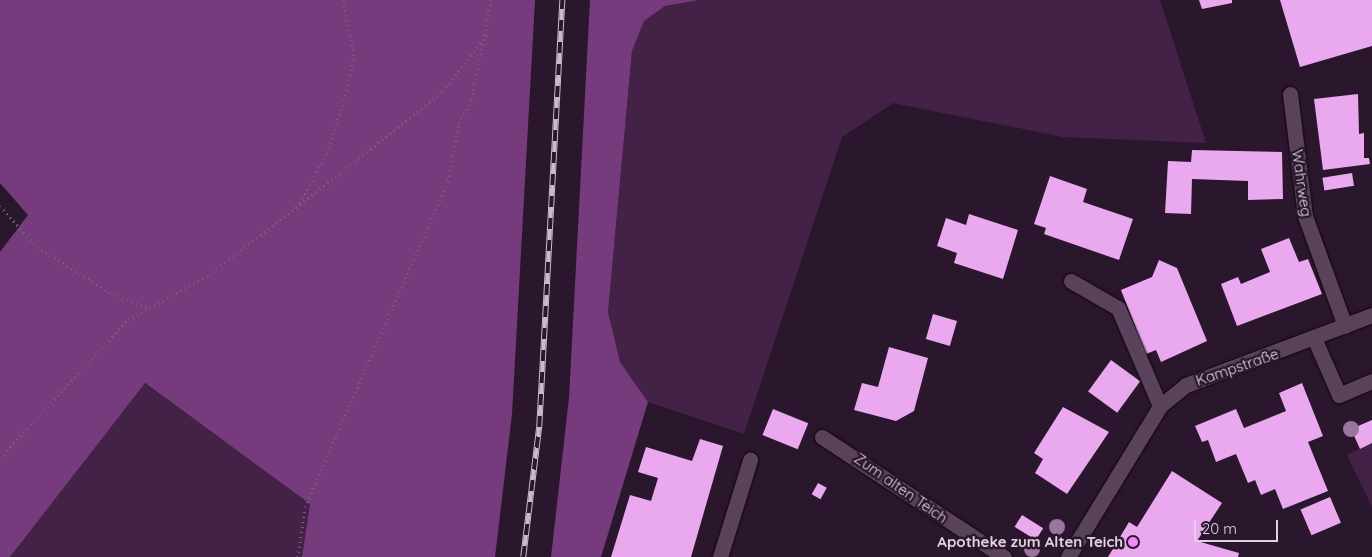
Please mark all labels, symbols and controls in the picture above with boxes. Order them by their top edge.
street label: Wahrweg [1288,148,1316,218]
street label: Kampstraße [1193,344,1281,390]
street label: Zum alten Teich [851,449,951,527]
scale bar [1197,510,1281,542]
text: 20 m [1202,519,1237,538]
place label: Apotheke zum Alten Teich [937,533,1123,551]
marker: Apotheke zum Alten Teich [1127,536,1139,548]

